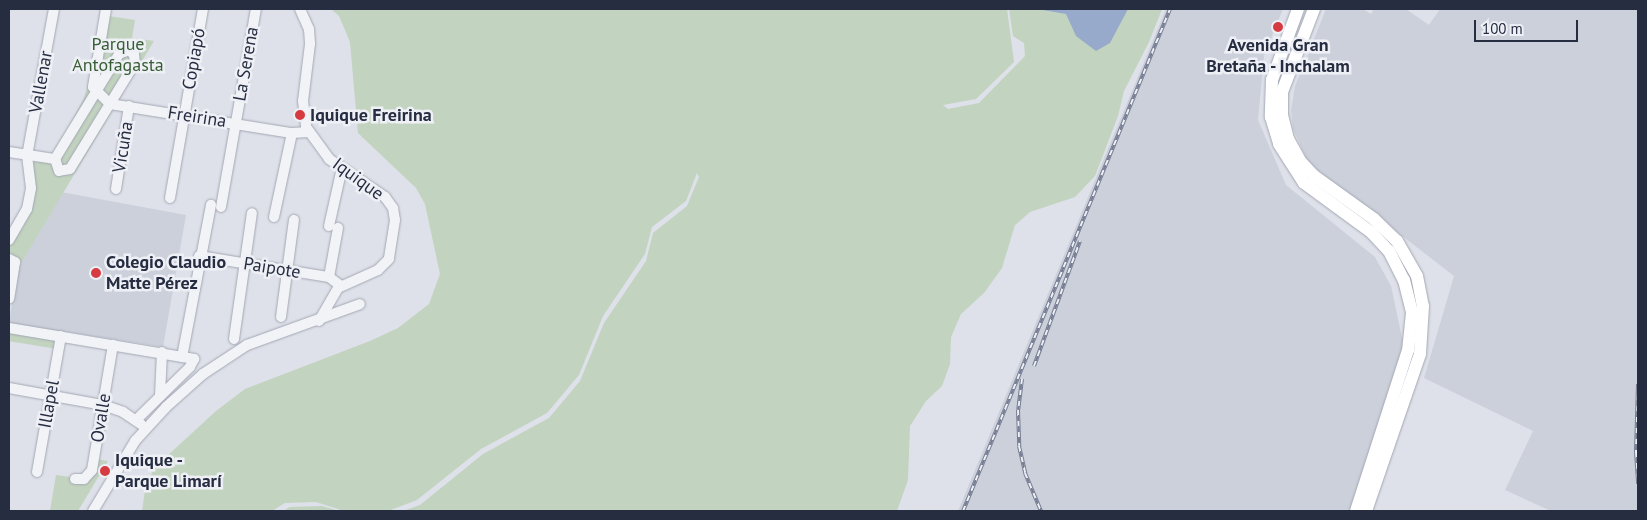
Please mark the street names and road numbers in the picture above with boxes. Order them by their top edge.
street label: La Serena [229,25,263,103]
street label: Copiapó [178,27,210,91]
street label: Vallenar [25,49,57,115]
street label: Freirina [166,102,228,132]
street label: Vicuña [108,120,138,174]
street label: Iquique [328,153,388,205]
street label: Paipote [242,253,302,283]
street label: Illapel [34,378,64,430]
street label: Ovalle [86,392,116,444]

